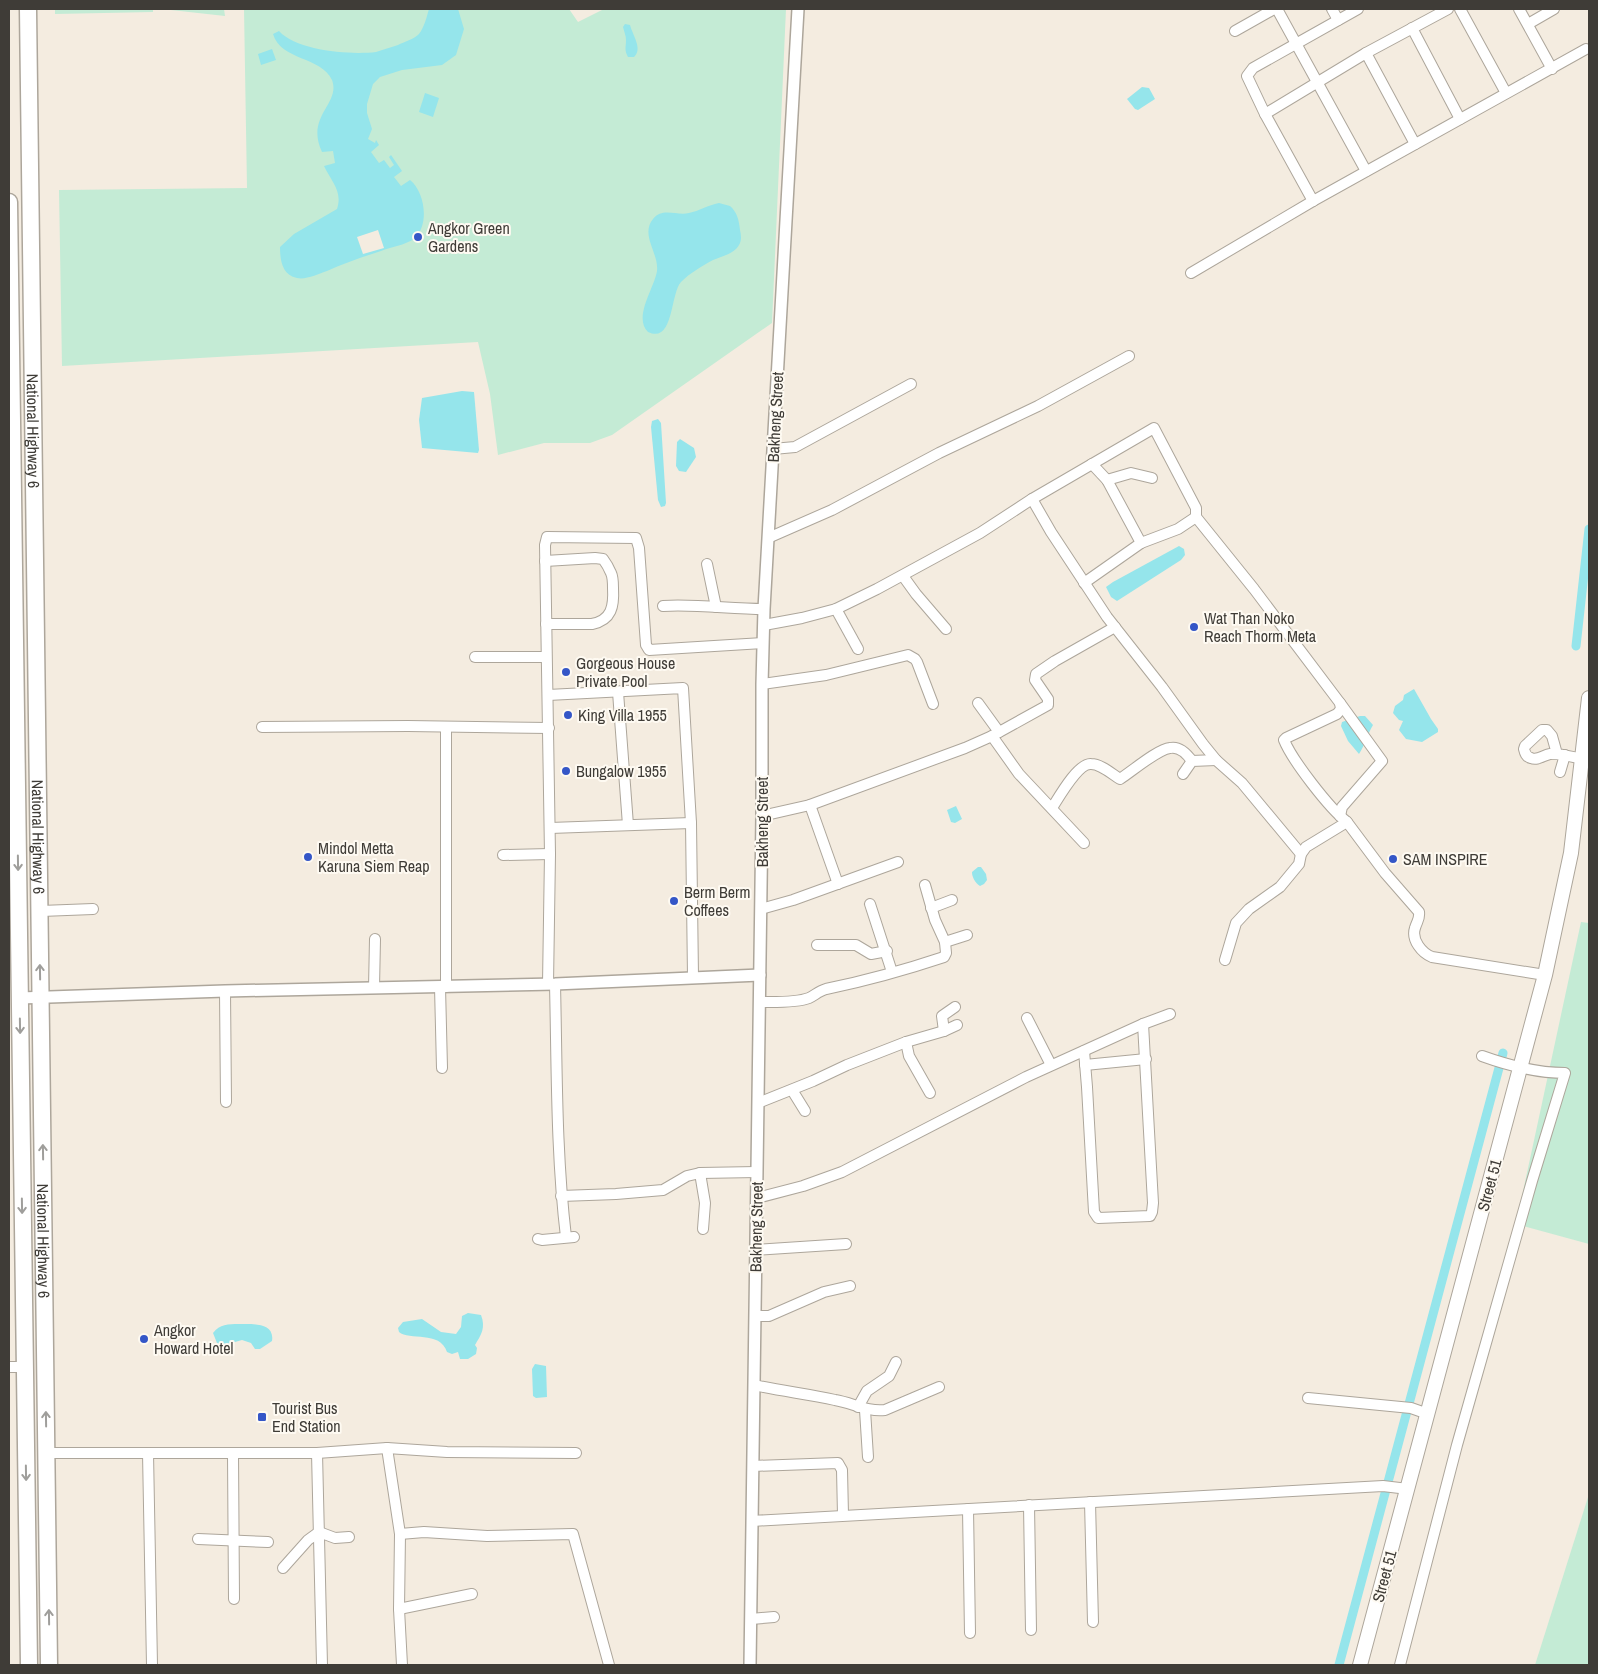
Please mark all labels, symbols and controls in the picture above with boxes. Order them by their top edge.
place label: Angkor Green Gardens [427,217,510,257]
marker: Angkor Green Gardens [412,231,424,243]
street label: Bakheng Street [762,371,788,463]
street label: National Highway 6 [22,374,45,488]
place label: Wat Than Noko Reach Thorm Meta [1204,607,1317,647]
marker: Wat Than Noko Reach Thorm Meta [1188,621,1200,633]
place label: Gorgeous House Private Pool [576,652,675,692]
marker: Gorgeous House Private Pool [560,666,572,678]
place label: King Villa 1955 [578,704,667,726]
marker: King Villa 1955 [562,709,574,721]
place label: Bungalow 1955 [576,760,666,782]
marker: Bungalow 1955 [560,765,572,777]
street label: Bakheng Street [751,776,773,867]
street label: National Highway 6 [27,780,50,894]
place label: Mindol Metta Karuna Siem Reap [318,837,430,877]
place label: SAM INSPIRE [1403,848,1488,870]
marker: Mindol Metta Karuna Siem Reap [302,851,314,863]
marker: SAM INSPIRE [1387,853,1399,865]
one-way arrow [13,855,23,871]
place label: Berm Berm Coffees [684,881,750,921]
marker: Berm Berm Coffees [668,895,680,907]
one-way arrow [35,964,45,980]
one-way arrow [15,1018,25,1034]
one-way arrow [38,1144,48,1160]
street label: Street 51 [1471,1156,1507,1214]
street label: Bakheng Street [744,1181,768,1272]
street label: National Highway 6 [32,1183,55,1298]
one-way arrow [18,1198,27,1214]
place label: Angkor Howard Hotel [153,1319,234,1359]
marker: Angkor Howard Hotel [138,1333,150,1345]
place label: Tourist Bus End Station [272,1397,341,1437]
one-way arrow [41,1411,51,1428]
marker: Tourist Bus End Station [256,1411,268,1423]
one-way arrow [21,1465,31,1481]
street label: Street 51 [1366,1547,1402,1605]
one-way arrow [44,1609,54,1625]

